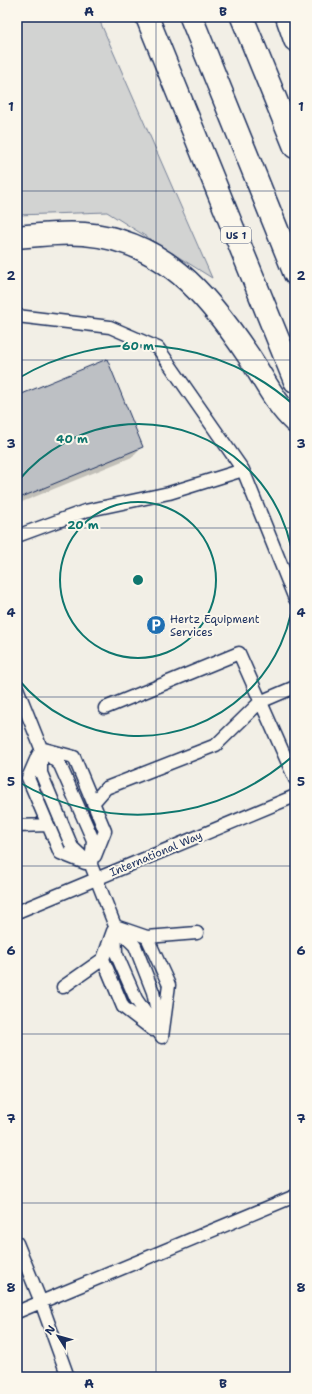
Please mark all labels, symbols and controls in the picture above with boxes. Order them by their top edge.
text: A [84,3,94,20]
text: B [219,3,227,20]
text: 1 [8,98,14,115]
text: 1 [298,98,304,115]
road number: US 1 [221,227,251,243]
text: 2 [6,267,16,284]
text: 2 [296,267,306,284]
text: 60 m [122,338,154,354]
text: 40 m [56,431,88,447]
text: 3 [6,435,16,452]
text: 3 [296,435,306,452]
text: 20 m [67,517,99,533]
centre of rings [131,573,145,587]
text: 4 [6,604,16,621]
text: 4 [296,604,306,621]
place label: Hertz Equipment Services [170,612,260,640]
parking icon: Hertz Equipment Services [145,614,167,636]
text: 5 [7,773,15,790]
text: 5 [297,773,305,790]
street label: International Way [108,828,204,880]
text: 6 [6,942,16,959]
text: 6 [296,942,306,959]
text: 7 [6,1110,16,1127]
text: 7 [296,1110,306,1127]
text: 8 [6,1279,16,1296]
text: 8 [296,1279,306,1296]
north arrow [38,1316,78,1356]
text: N [42,1322,59,1338]
text: A [84,1375,94,1392]
text: B [219,1375,227,1392]

